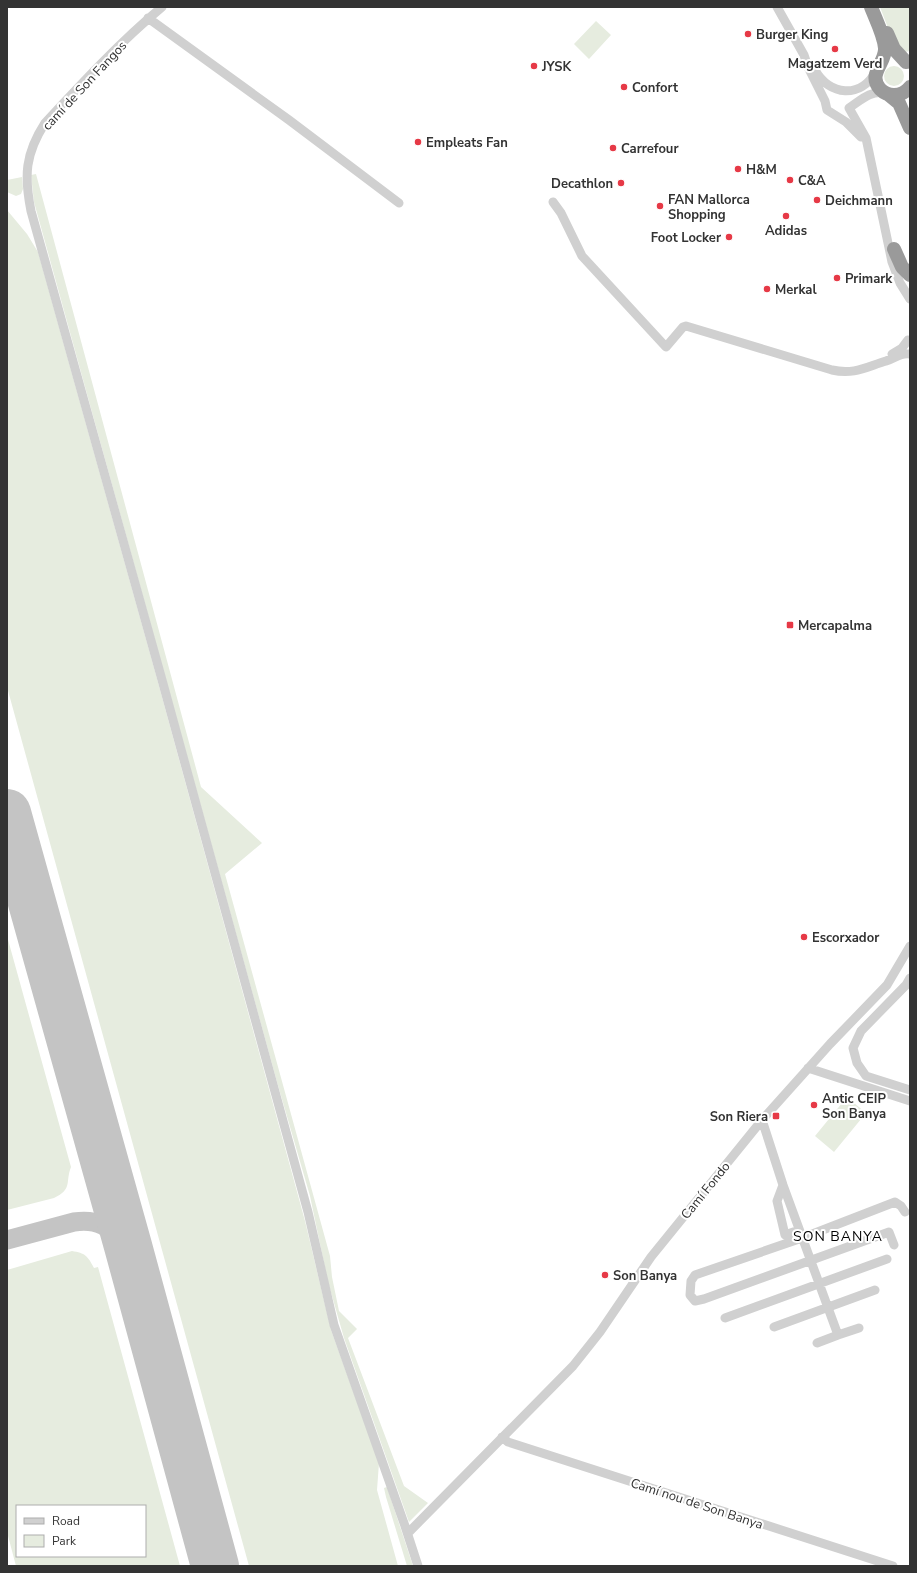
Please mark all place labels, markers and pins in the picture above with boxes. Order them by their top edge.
place label: Burger King [756,26,828,44]
marker: Burger King [743,29,753,39]
marker: Magatzem Verd [830,44,840,54]
place label: Magatzem Verd [788,55,882,73]
place label: JYSK [541,58,572,76]
marker: JYSK [529,61,539,71]
place label: Confort [632,79,679,97]
marker: Confort [619,82,629,92]
place label: Empleats Fan [426,134,508,152]
marker: Empleats Fan [413,137,423,147]
place label: Carrefour [621,140,679,158]
marker: Carrefour [608,143,618,153]
place label: H&M [746,161,777,179]
marker: H&M [733,164,743,174]
place label: C&A [798,172,826,190]
place label: Decathlon [551,175,613,193]
marker: C&A [785,175,795,185]
marker: Decathlon [616,178,626,188]
place label: FAN Mallorca Shopping [668,191,750,224]
place label: Deichmann [825,192,893,210]
marker: Deichmann [812,195,822,205]
marker: FAN Mallorca Shopping [655,201,665,211]
marker: Adidas [781,211,791,221]
place label: Adidas [765,222,807,240]
place label: Foot Locker [651,229,722,247]
marker: Foot Locker [724,232,734,242]
place label: Primark [845,270,893,288]
marker: Primark [832,273,842,283]
place label: Merkal [775,281,817,299]
marker: Merkal [762,284,772,294]
place label: Mercapalma [798,617,872,635]
marker: Mercapalma [785,620,795,630]
place label: Escorxador [812,929,880,947]
marker: Escorxador [799,932,809,942]
place label: Antic CEIP Son Banya [822,1090,886,1123]
marker: Antic CEIP Son Banya [809,1100,819,1110]
place label: Son Riera [710,1108,768,1126]
marker: Son Riera [771,1111,781,1121]
place label: Son Banya [613,1267,677,1285]
marker: Son Banya [600,1270,610,1280]

